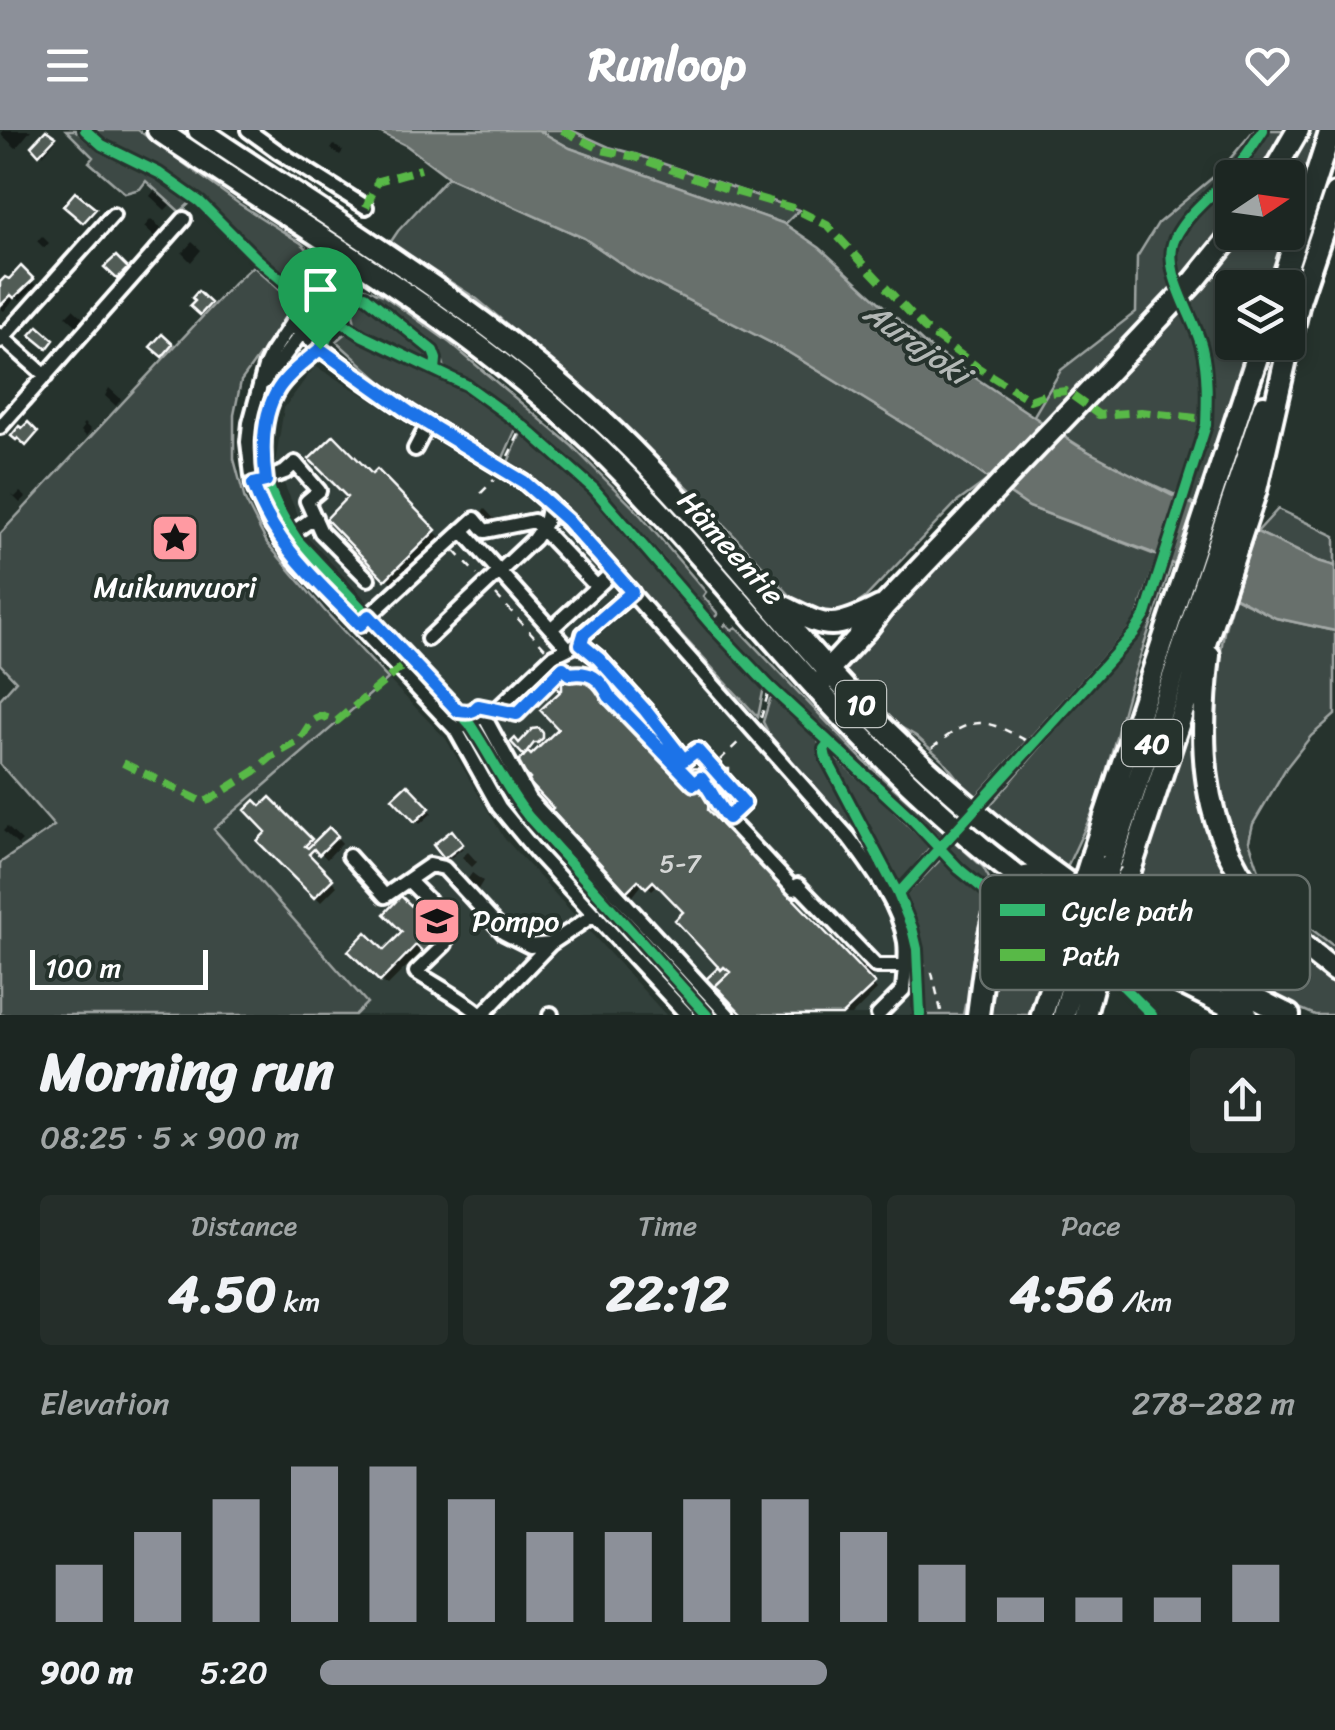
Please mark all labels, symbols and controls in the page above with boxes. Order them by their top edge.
text: Runloop [589,25,746,105]
icon: menu [40,38,95,93]
icon: heart [1240,38,1295,93]
north arrow [1215,160,1305,250]
map controls [1215,160,1305,360]
pin [278,247,363,350]
icon: arrive [293,262,348,317]
button: layers [1215,270,1305,360]
water label: Aurajoki [851,285,987,405]
street label: Hämeentie [663,477,799,619]
place icon: Muikunvuori [149,512,201,564]
place label: Muikunvuori [94,560,257,614]
road number: 10 [836,681,886,727]
road number: 40 [1122,720,1182,766]
house number: 5-7 [659,841,702,886]
legend [980,875,1310,990]
text: Cycle path [1062,886,1193,935]
place label: Pompo [472,894,560,948]
school or university icon: Pompo [411,895,463,947]
text: Path [1062,931,1120,980]
text: 100 m [45,943,121,992]
scale bar [30,945,208,990]
text: Morning run [40,1023,334,1120]
button: share [1190,1048,1295,1153]
text: 08:25 · 5 × 900 m [40,1109,299,1166]
text: Distance [191,1201,297,1250]
text: Time [638,1201,697,1250]
text: Pace [1061,1201,1121,1250]
text: 4.50 [168,1250,277,1339]
text: 22:12 [606,1250,729,1339]
text: 4:56 [1009,1250,1115,1339]
text: km [277,1277,320,1326]
text: /km [1115,1277,1172,1326]
text: Elevation [40,1375,170,1432]
text: 278–282 m [1132,1375,1295,1432]
text: 900 m [40,1644,133,1701]
text: 5:20 [200,1644,268,1701]

